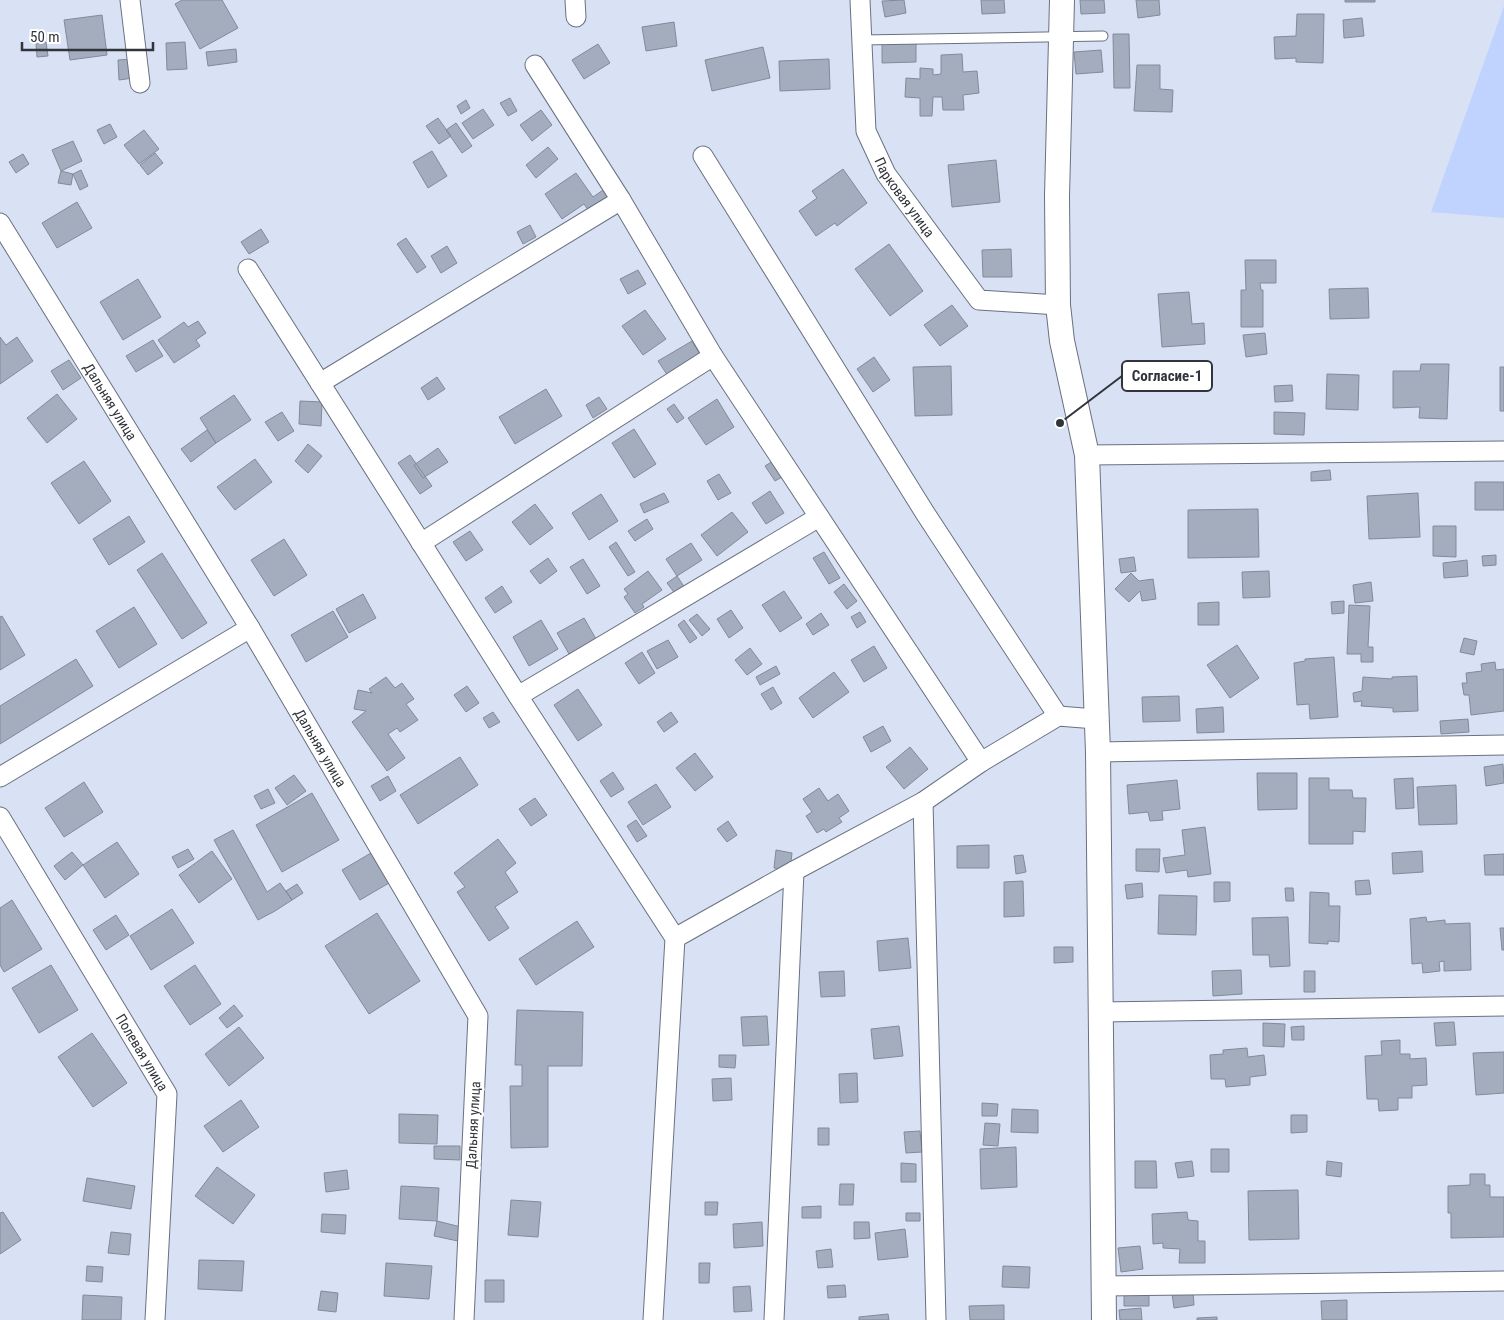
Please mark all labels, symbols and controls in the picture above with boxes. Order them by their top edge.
scale bar [22,20,154,52]
text: 50 m [30,28,60,46]
street label: Парковая улица [871,155,938,240]
street label: Дальняя улица [80,360,140,443]
callout: Согласие-1 [1122,361,1212,391]
text: Согласие-1 [1132,367,1202,385]
street label: Дальняя улица [291,706,350,790]
street label: Полевая улица [113,1011,171,1094]
street label: Дальняя улица [463,1081,483,1169]

